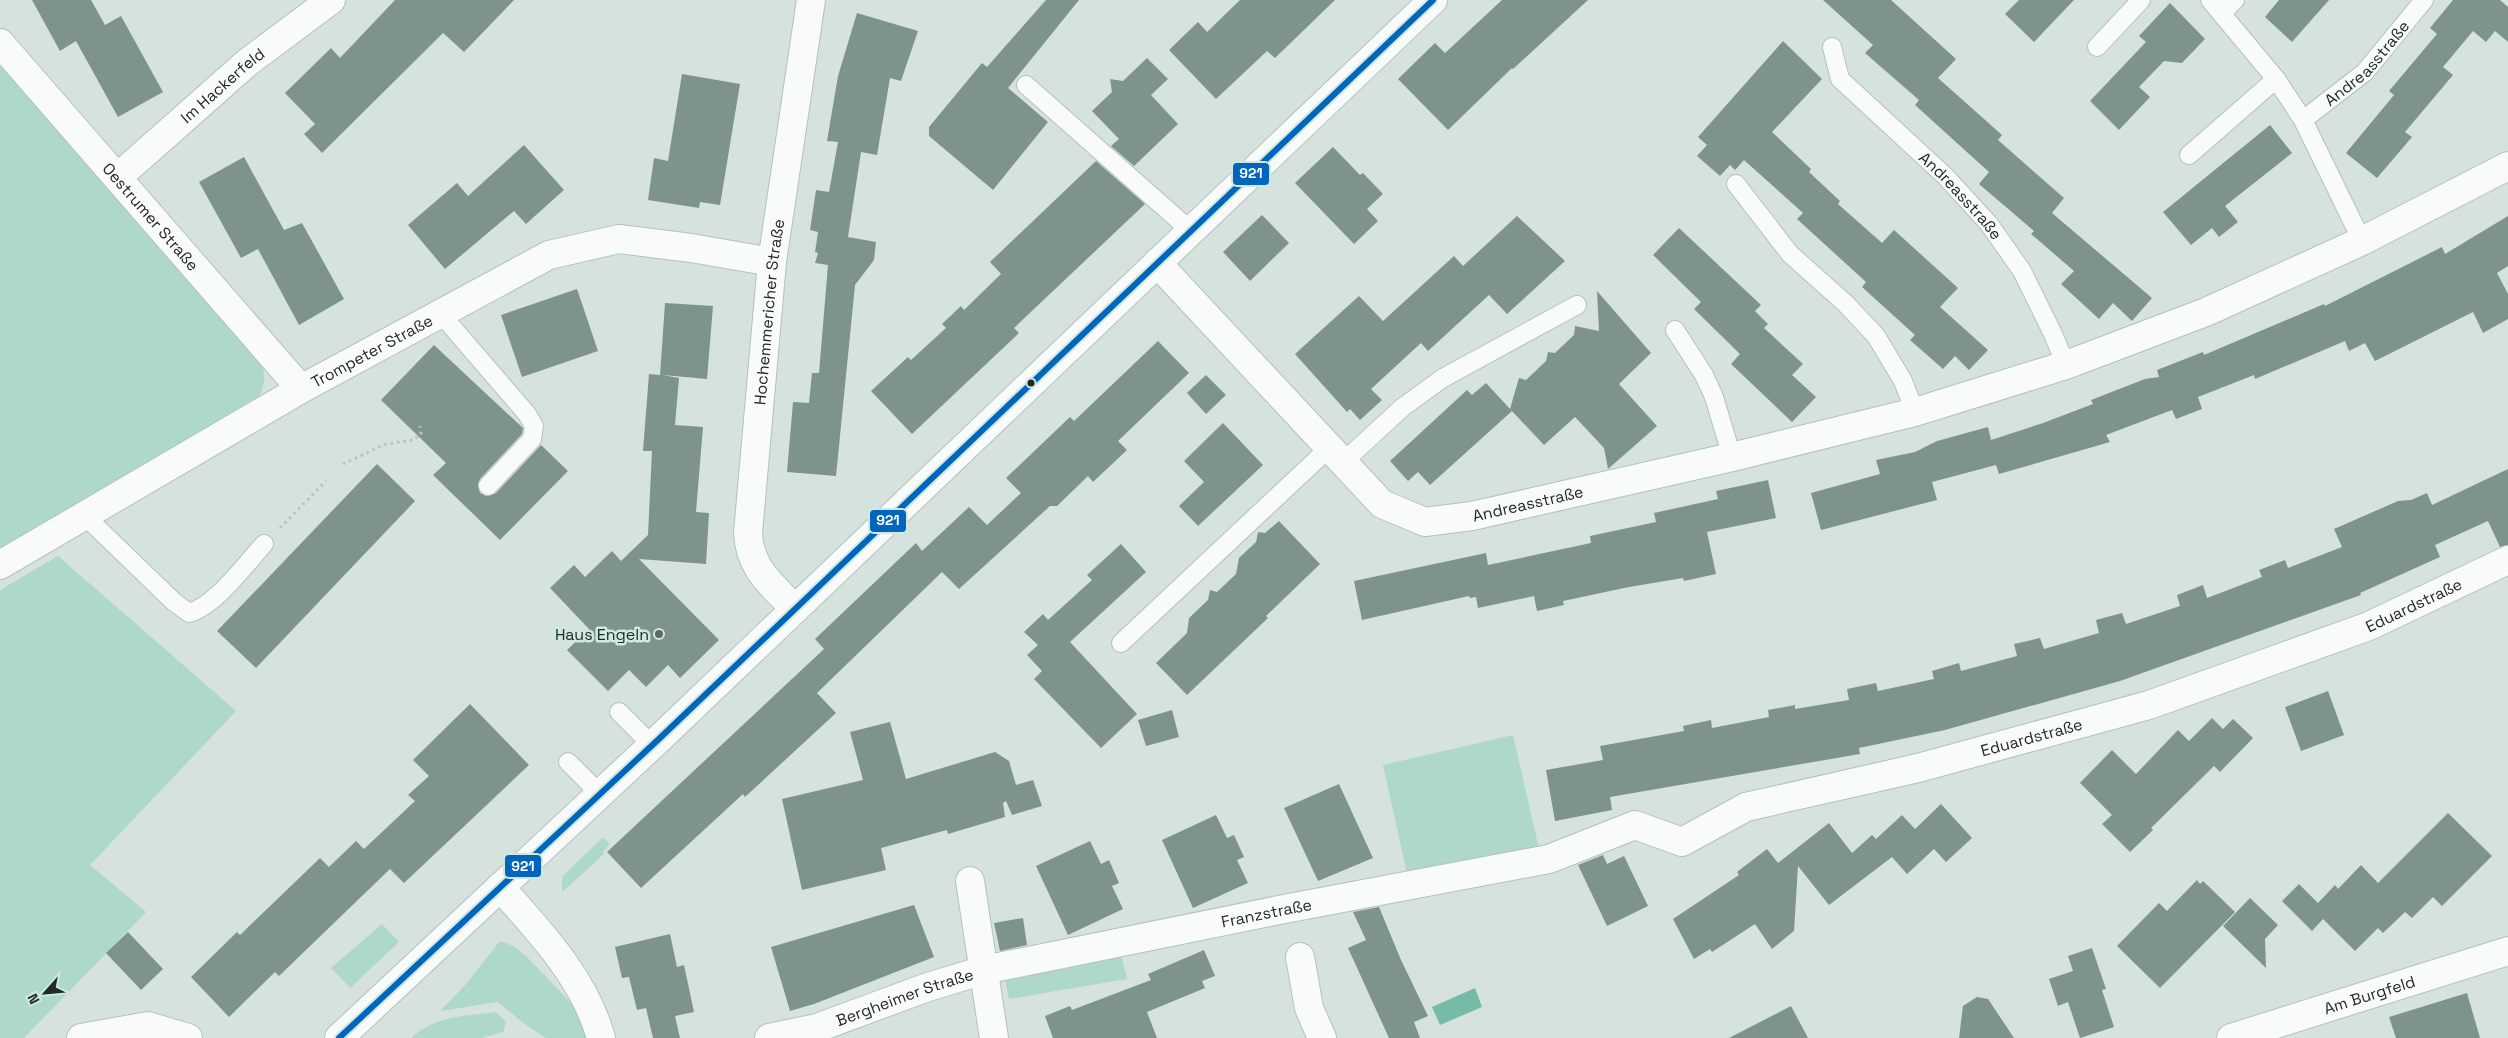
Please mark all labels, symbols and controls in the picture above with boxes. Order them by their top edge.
street label: Andreasstraße [2320,16,2414,111]
street label: Im Hackerfeld [176,43,269,128]
street label: Andreasstraße [1914,147,2007,244]
street label: Oestrumer Straße [98,158,203,275]
line badge: 921 [1232,162,1270,186]
text: 921 [1239,164,1263,182]
street label: Hochemmericher Straße [749,217,789,406]
street label: Trompeter Straße [307,310,437,393]
unlabelled marker [1026,378,1036,388]
street label: Andreasstraße [1470,481,1585,527]
line badge: 921 [869,509,907,533]
text: 921 [876,511,900,529]
street label: Eduardstraße [2362,573,2466,637]
place label: Haus Engeln [555,624,649,645]
marker: Haus Engeln [653,628,665,640]
street label: Eduardstraße [1978,714,2085,761]
line badge: 921 [504,854,542,878]
text: 921 [511,857,535,875]
street label: Franzstraße [1219,894,1313,933]
street label: Bergheimer Straße [833,964,976,1031]
north arrow [20,968,70,1018]
street label: Am Burgfeld [2321,971,2418,1019]
text: N [23,991,44,1007]

